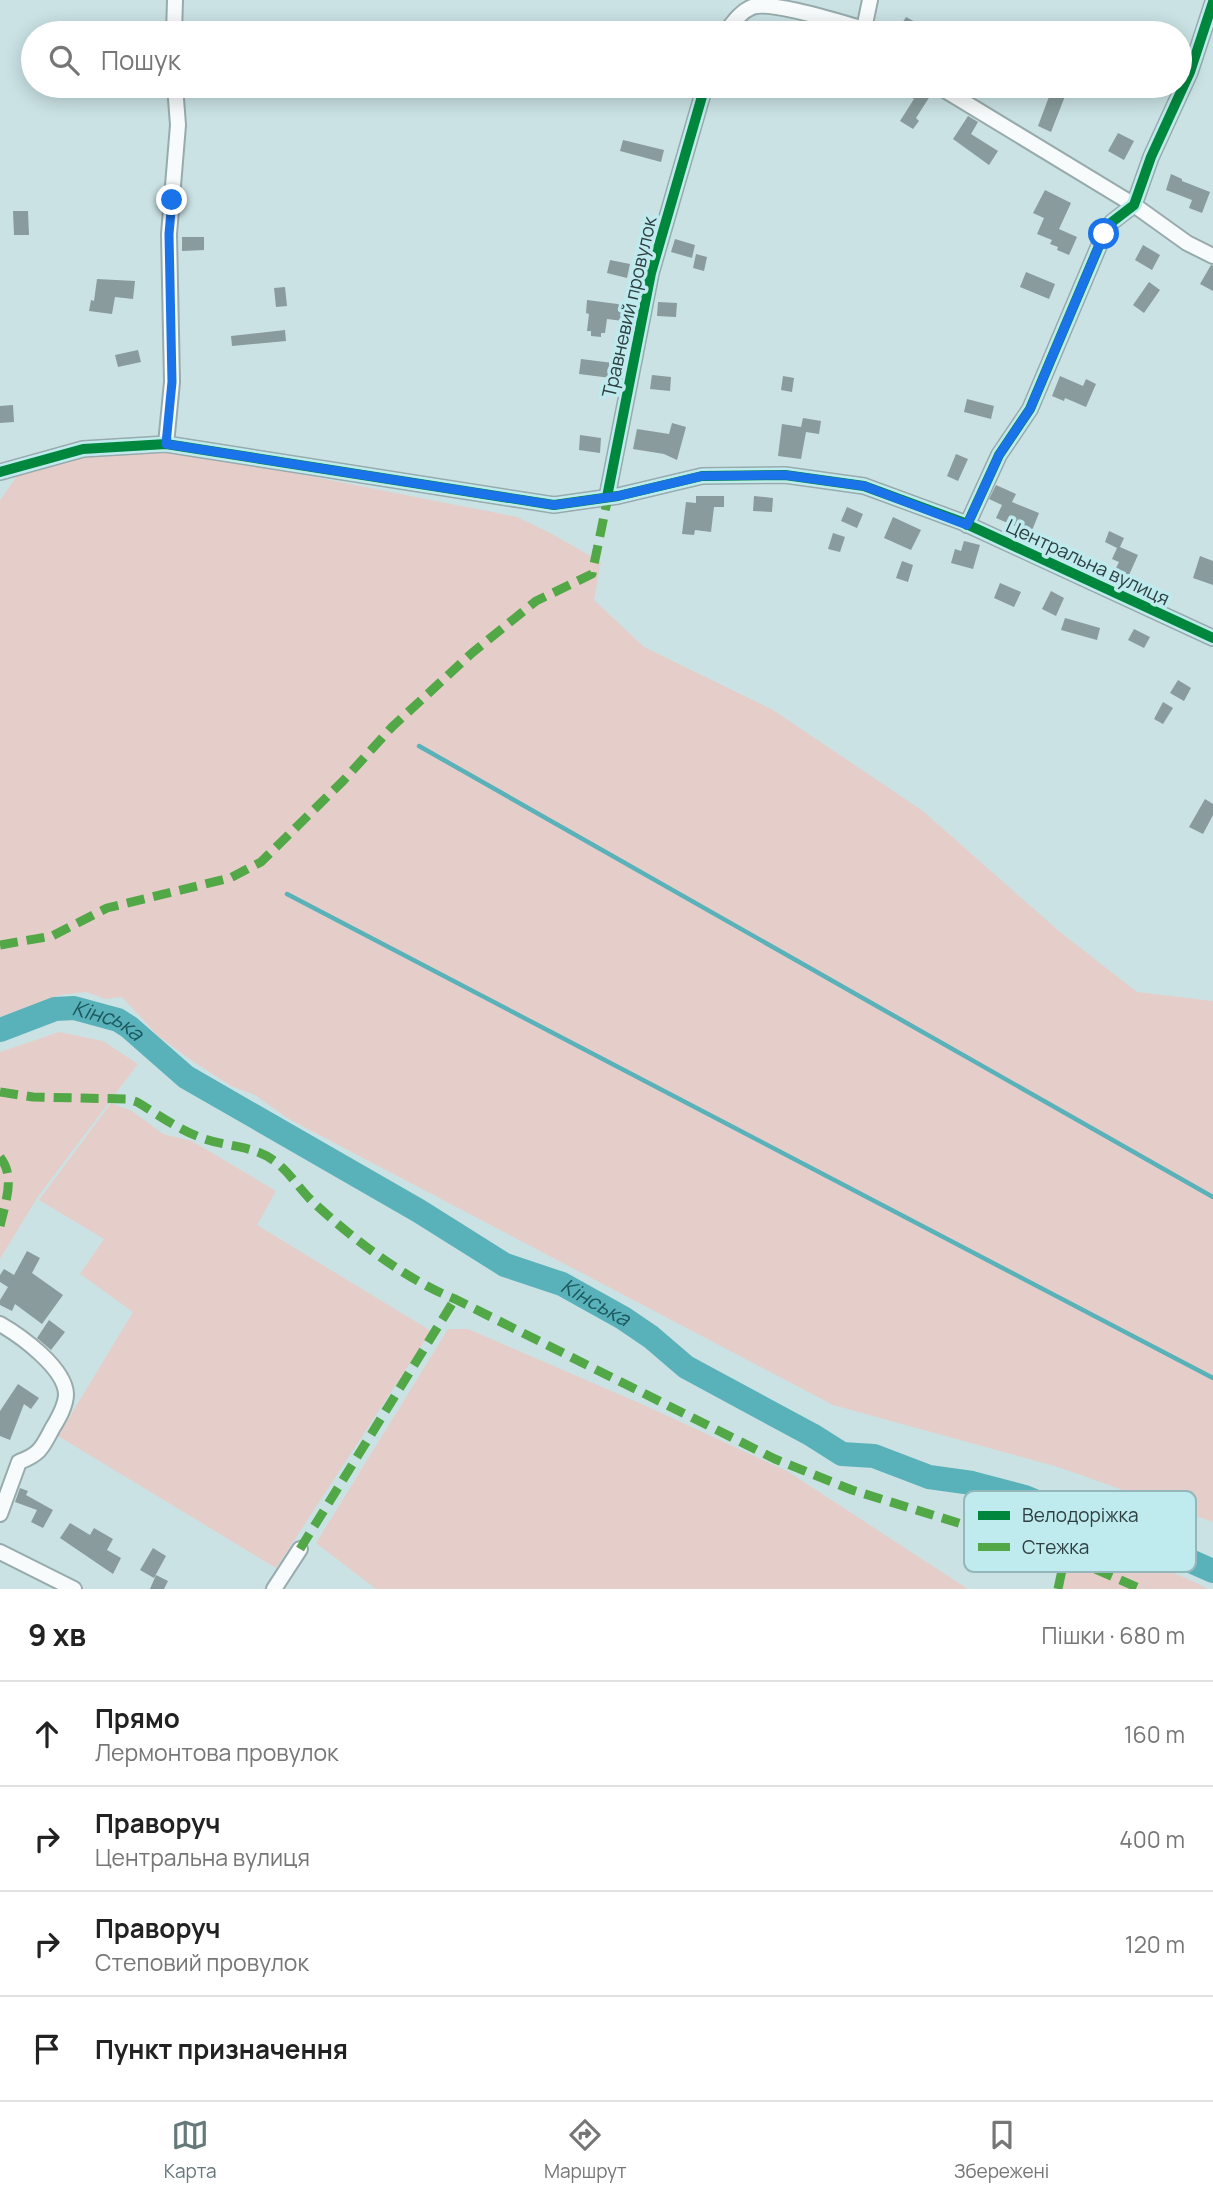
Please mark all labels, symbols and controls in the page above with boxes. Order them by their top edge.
search box [21,21,1192,98]
icon: search [45,41,83,79]
text: Пошук [101,42,181,78]
route end [156,184,187,215]
street label: Травневий провулок [596,213,663,400]
route start [1088,218,1119,249]
street label: Центральна вулиця [1002,513,1174,611]
water label: Кінська [69,993,151,1047]
water label: Кінська [556,1271,636,1333]
legend [964,1491,1196,1572]
text: Велодоріжка [1022,1502,1138,1528]
text: Стежка [1022,1534,1089,1560]
text: 9 хв [28,1614,86,1655]
text: Пішки · 680 m [1042,1619,1185,1651]
text: Прямо [95,1700,180,1736]
icon: ahead [28,1715,66,1753]
text: 160 m [1124,1718,1185,1750]
text: Лермонтова провулок [95,1736,339,1768]
text: Праворуч [95,1805,220,1841]
icon: right [28,1820,66,1858]
text: 400 m [1119,1823,1185,1855]
text: Центральна вулиця [95,1841,310,1873]
text: Праворуч [95,1910,220,1946]
icon: right [28,1925,66,1963]
text: 120 m [1125,1928,1185,1960]
text: Степовий провулок [95,1946,309,1978]
icon: arrive [28,2030,66,2068]
text: Пункт призначення [95,2031,348,2067]
tab: Карта [164,2116,217,2184]
tab: Маршрут [544,2116,627,2184]
tab: Збережені [954,2116,1049,2184]

